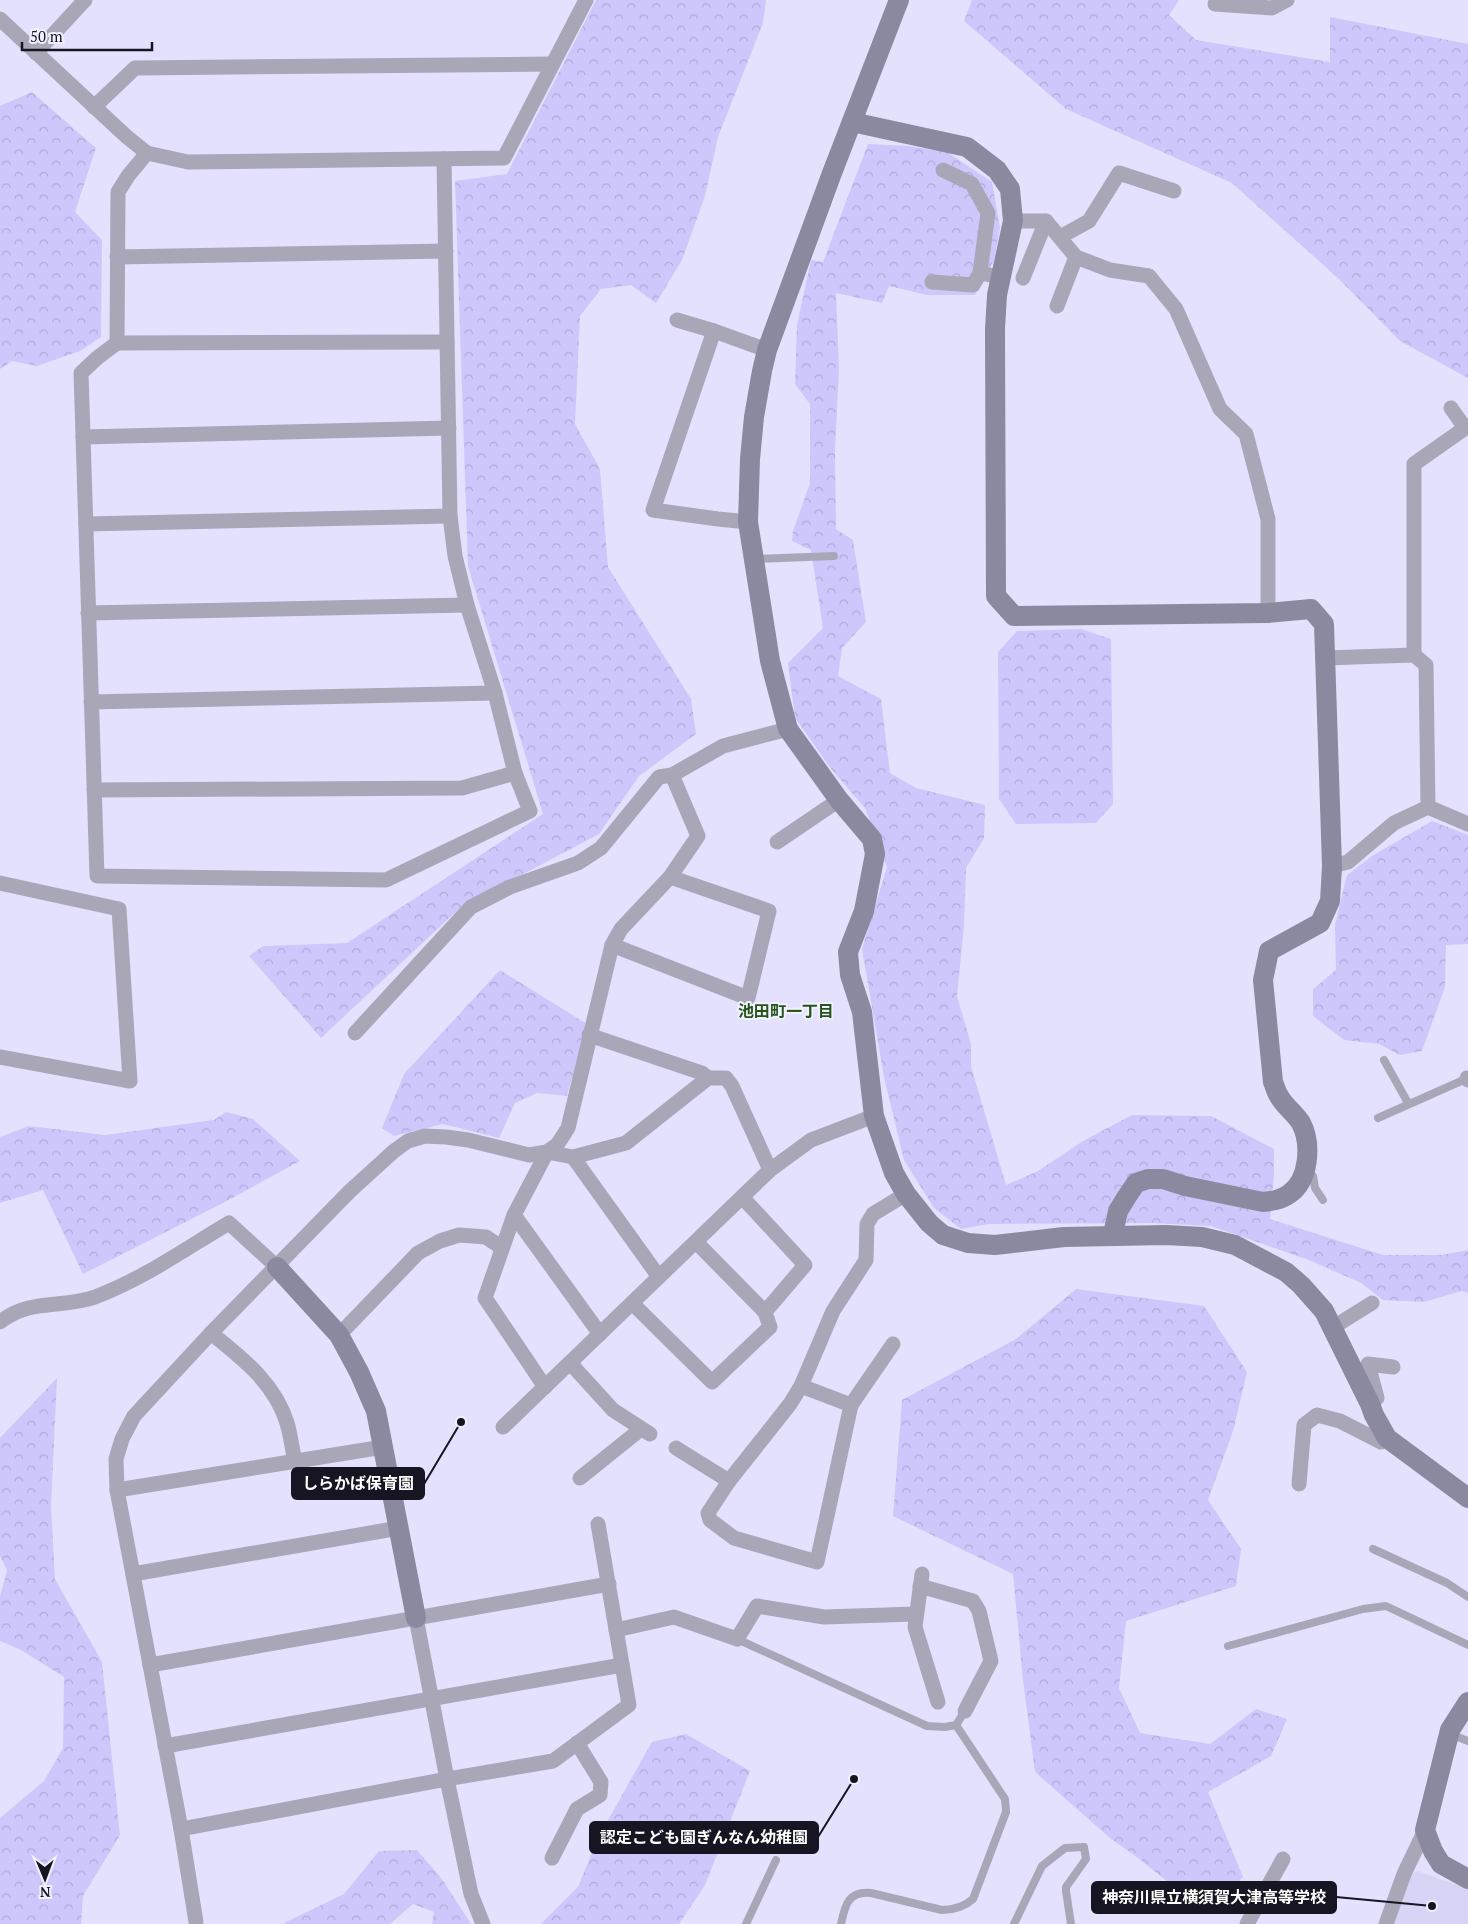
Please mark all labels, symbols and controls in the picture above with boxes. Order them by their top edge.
scale bar [22,20,152,52]
text: 50 m [30,26,63,46]
district label: 池田町一丁目 [738,1000,834,1022]
callout: しらかば保育園 [292,1468,424,1499]
text: しらかば保育園 [302,1472,414,1494]
callout: 認定こども園ぎんなん幼稚園 [590,1822,818,1853]
text: 認定こども園ぎんなん幼稚園 [600,1826,808,1848]
north arrow [20,1854,70,1904]
callout: 神奈川県立横須賀大津高等学校 [1092,1882,1336,1913]
text: N [39,1883,51,1902]
text: 神奈川県立横須賀大津高等学校 [1102,1886,1326,1908]

